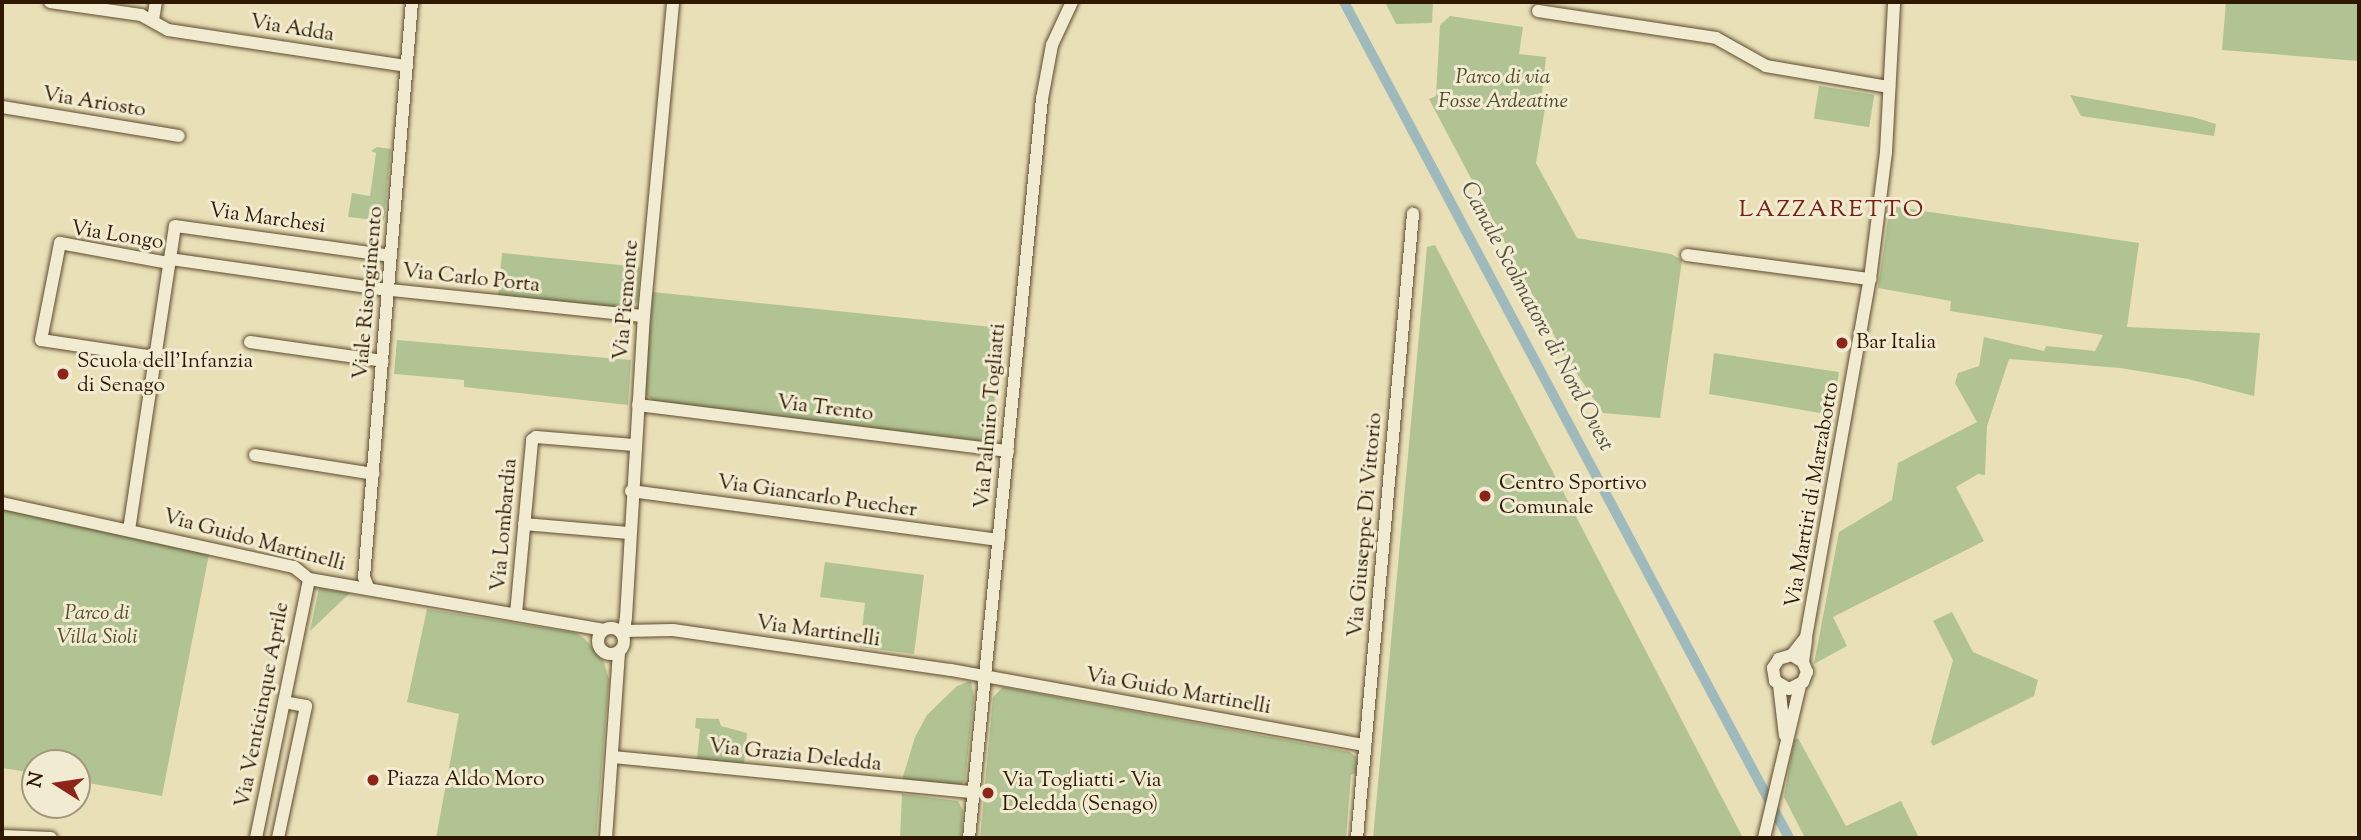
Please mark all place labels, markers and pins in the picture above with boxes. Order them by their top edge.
place label: Bar Italia [1856,330,1936,356]
marker: Bar Italia [1834,335,1850,351]
place label: Scuola dell'Infanzia di Senago [77,349,253,399]
marker: Scuola dell'Infanzia di Senago [55,366,71,382]
place label: Centro Sportivo Comunale [1499,471,1647,521]
marker: Centro Sportivo Comunale [1477,488,1493,504]
place label: Piazza Aldo Moro [387,767,544,793]
place label: Via Togliatti - Via Deledda (Senago) [1002,768,1162,818]
marker: Piazza Aldo Moro [365,772,381,788]
marker: Via Togliatti - Via Deledda (Senago) [980,785,996,801]

